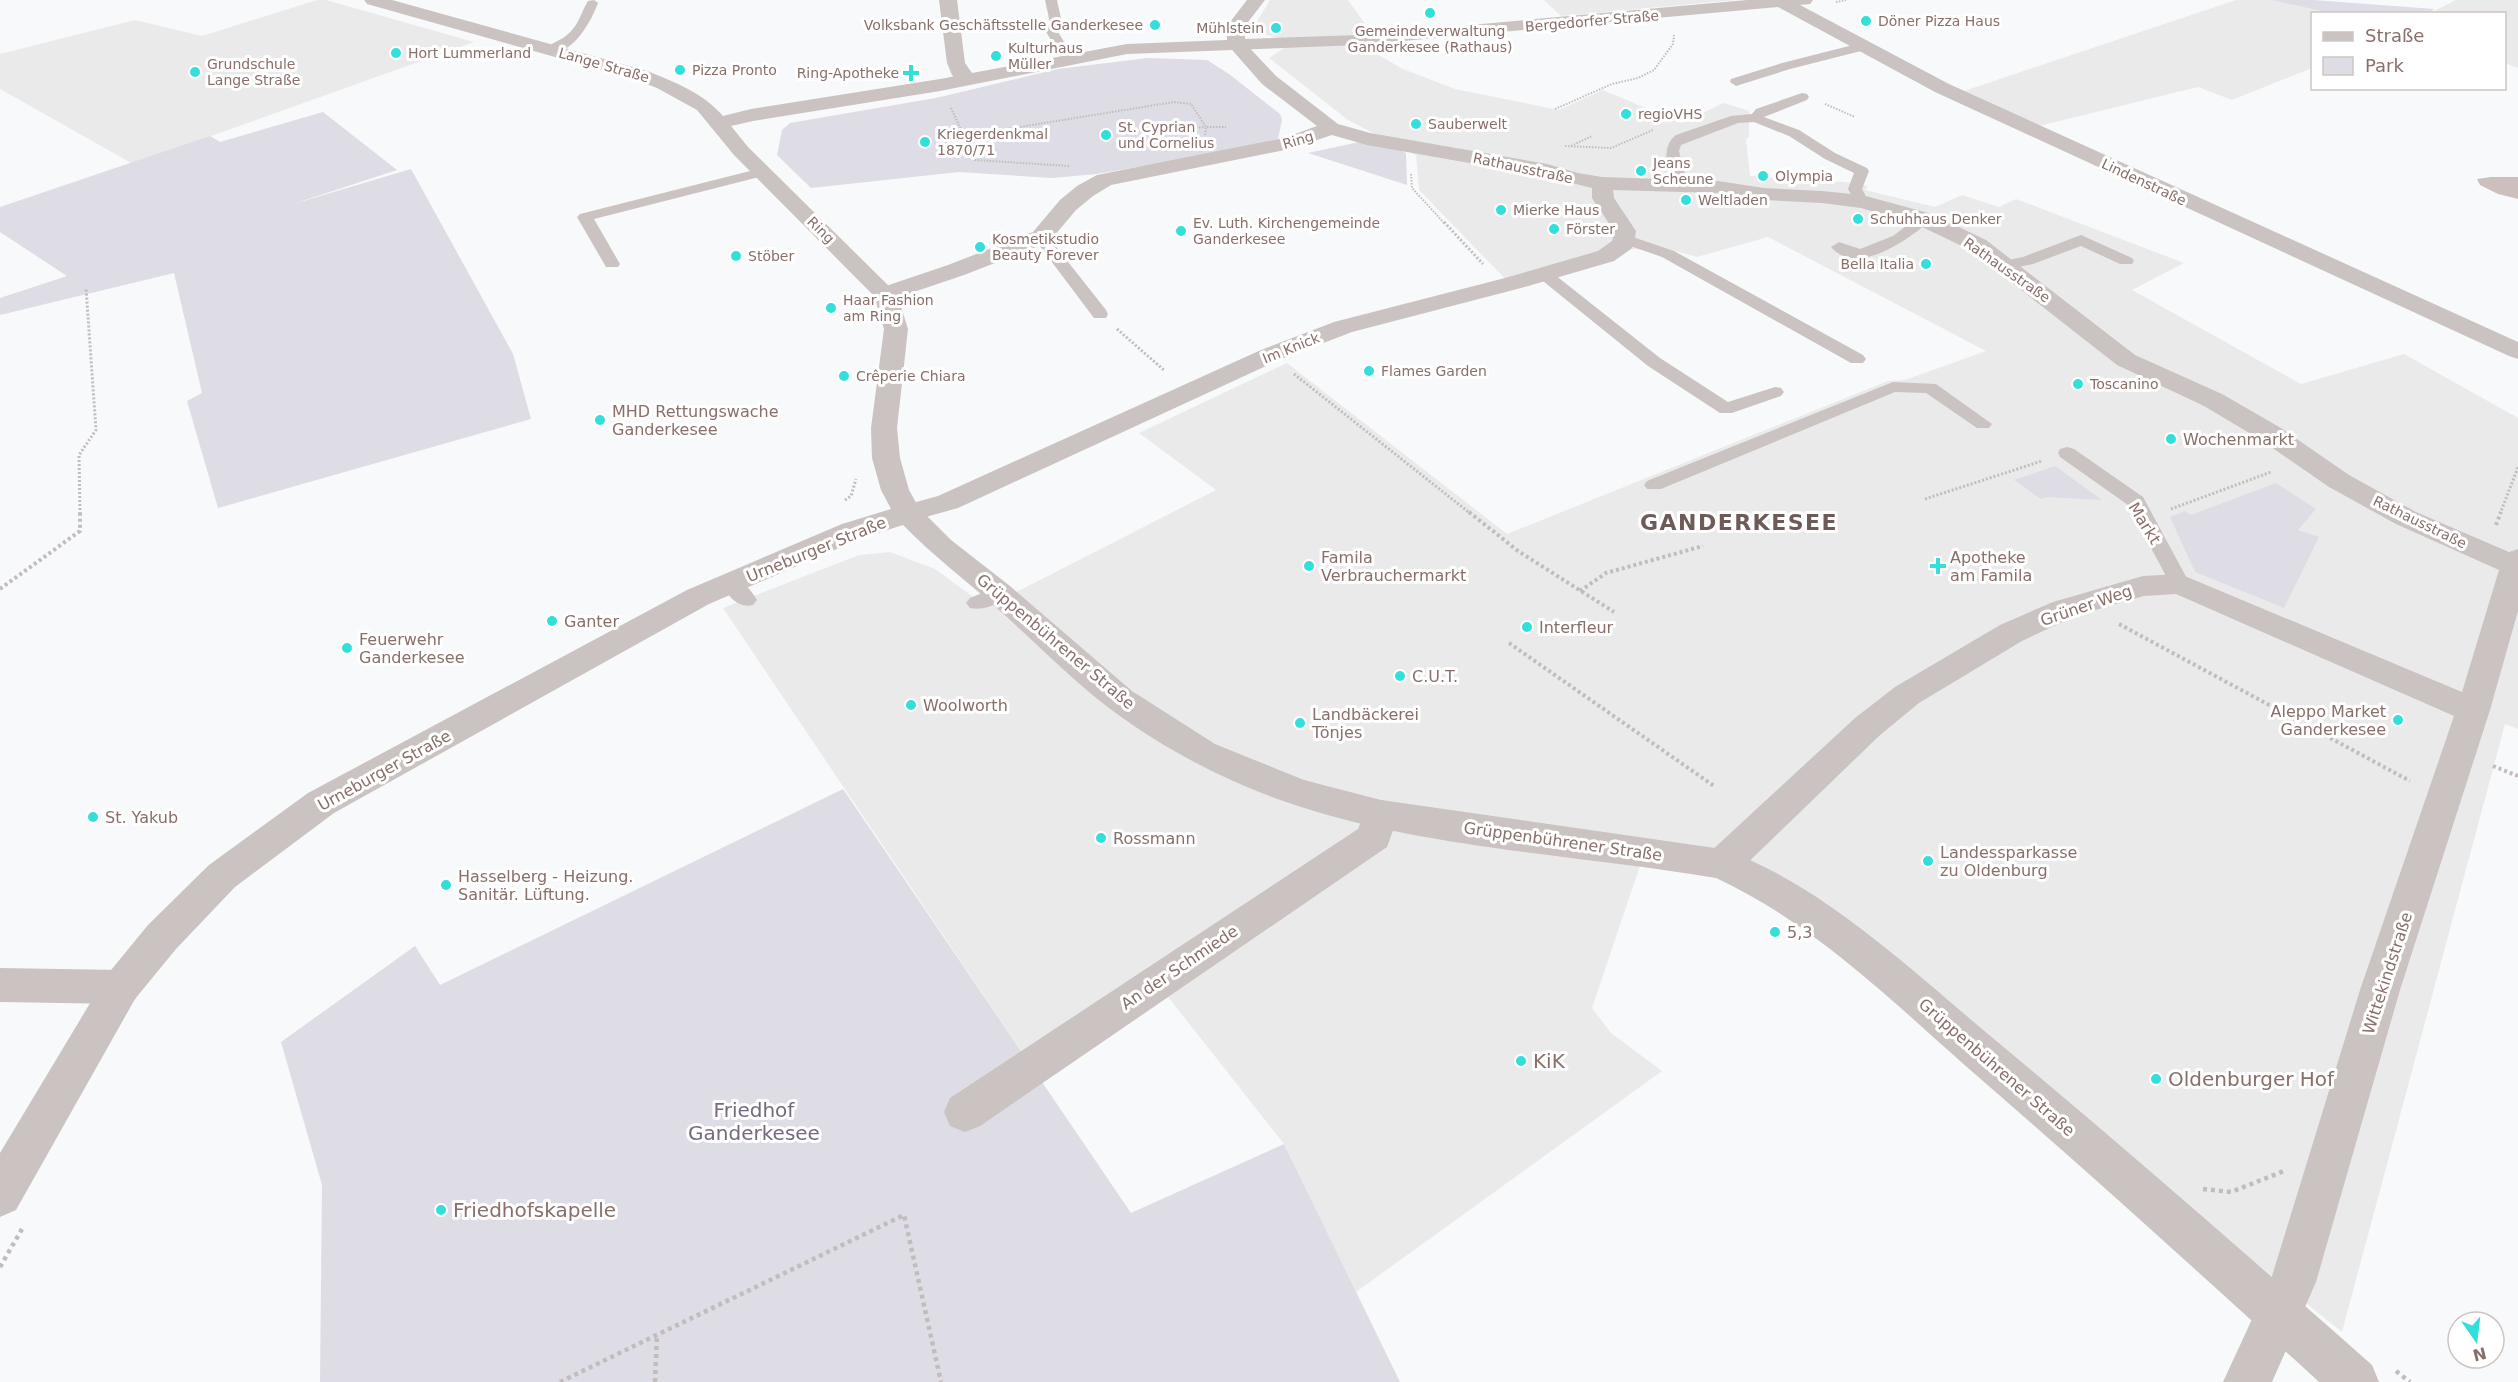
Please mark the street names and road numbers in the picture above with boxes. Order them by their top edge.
street label: Bergedorfer Straße [1524,7,1660,35]
street label: Lange Straße [557,44,651,86]
street label: Ring [1281,128,1315,152]
street label: Rathausstraße [1472,150,1574,186]
street label: Lindenstraße [2099,155,2189,209]
street label: Ring [804,213,838,247]
street label: Rathausstraße [1961,234,2053,306]
street label: Im Knick [1260,329,1323,367]
street label: Rathausstraße [2371,493,2469,551]
street label: Markt [2124,499,2165,548]
street label: Urneburger Straße [744,513,889,586]
street label: Grüppenbührener Straße [973,570,1139,713]
street label: Grüner Weg [2038,581,2134,630]
street label: Urneburger Straße [314,726,454,815]
street label: Grüppenbührener Straße [1462,818,1663,865]
street label: Wittekindstraße [2359,910,2416,1037]
street label: An der Schmiede [1117,921,1241,1014]
street label: Grüppenbührener Straße [1915,994,2078,1140]

